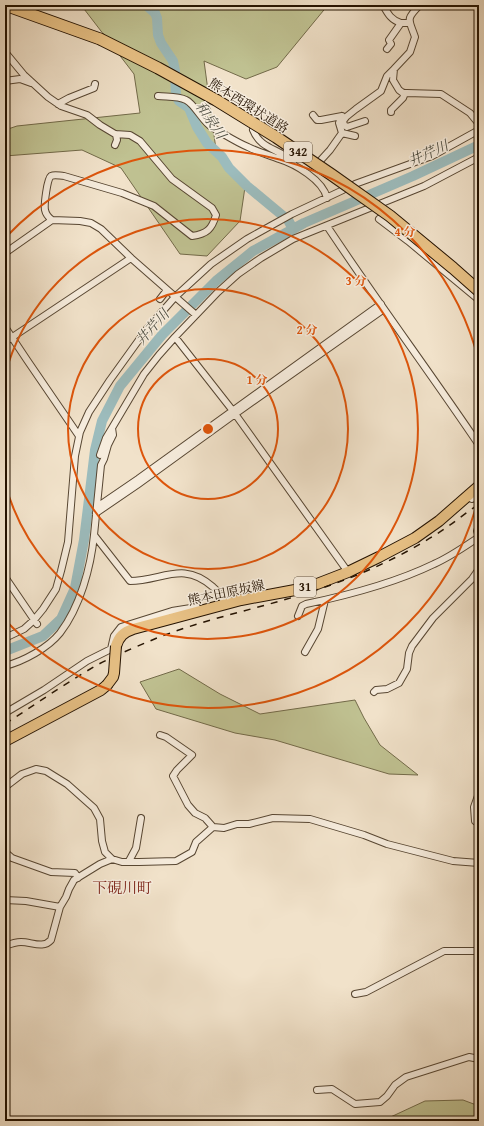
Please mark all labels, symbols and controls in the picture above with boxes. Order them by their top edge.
street label: 熊本西環状道路 [205,73,292,138]
water label: 和泉川 [191,97,232,145]
water label: 井芹川 [405,135,453,171]
road number: 342 [284,142,312,162]
text: 4 分 [395,223,415,240]
text: 3 分 [346,272,366,289]
water label: 井芹川 [131,303,175,349]
text: 2 分 [297,321,317,338]
text: 1 分 [247,371,267,388]
centre of rings [201,422,215,436]
street label: 熊本田原坂線 [186,575,266,610]
road number: 31 [294,577,316,597]
district label: 下硯川町 [92,877,152,898]

